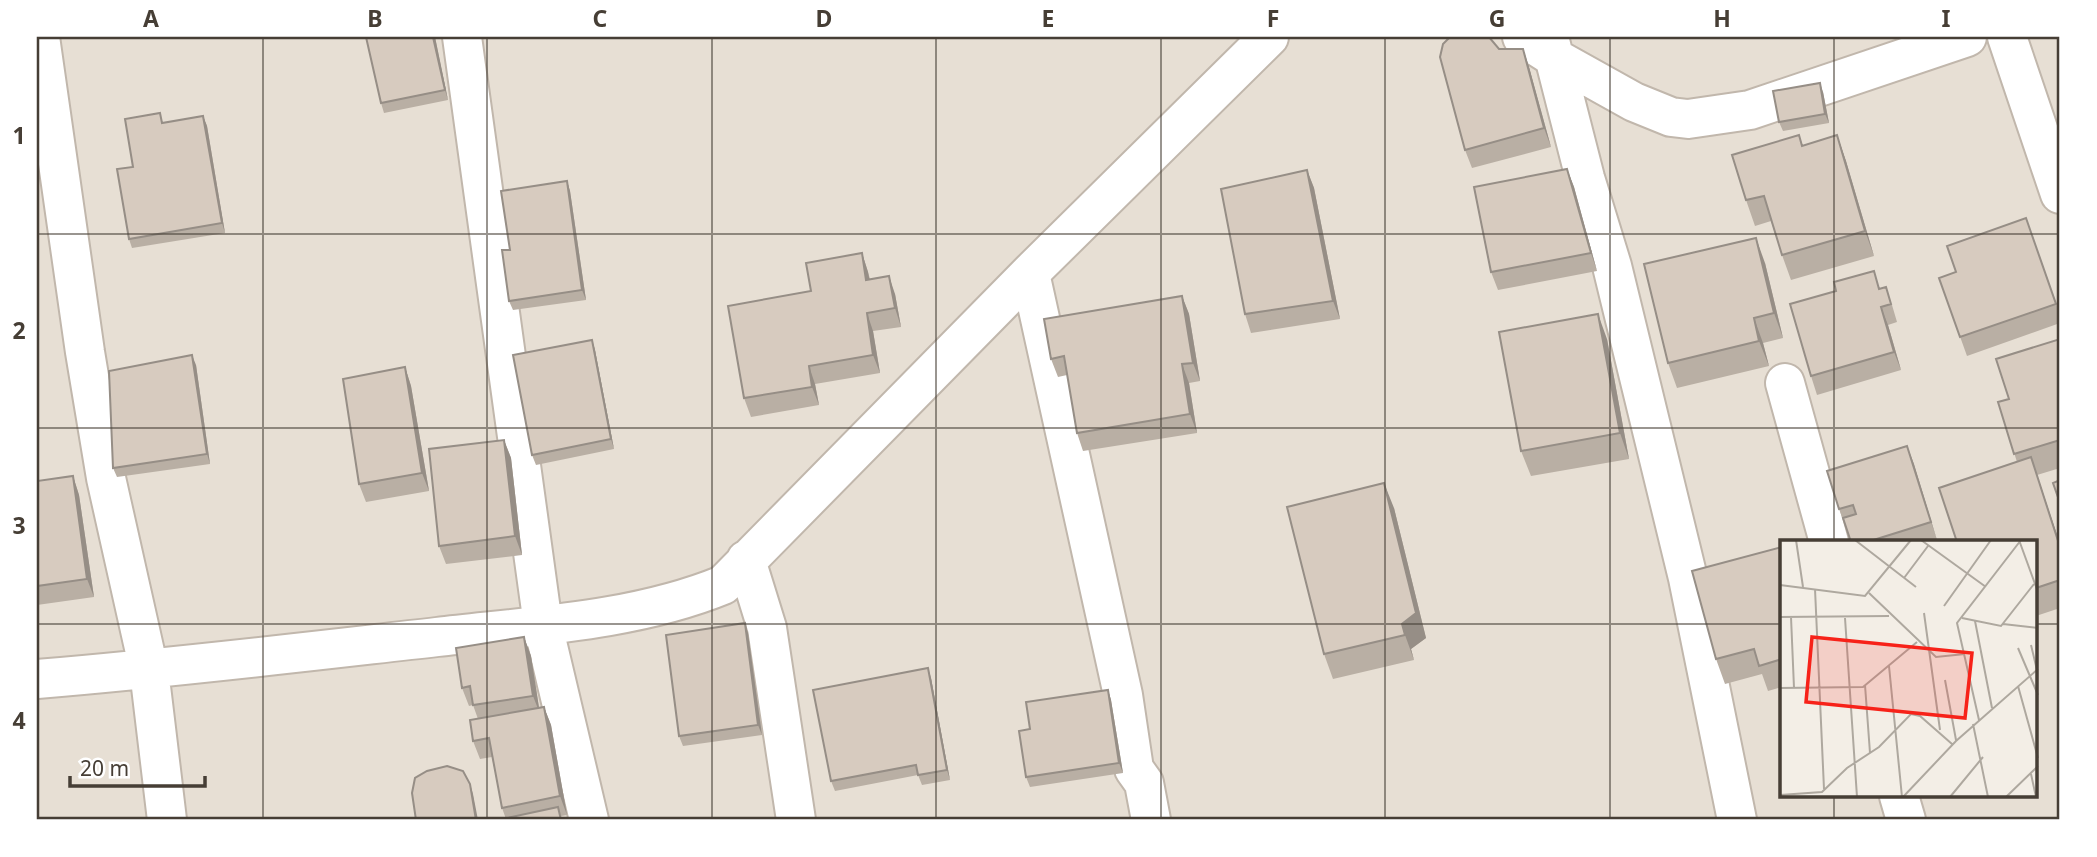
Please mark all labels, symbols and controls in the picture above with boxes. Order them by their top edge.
text: A [143,2,159,34]
text: B [367,2,383,34]
text: C [593,2,608,34]
text: D [816,2,832,34]
text: E [1042,2,1054,34]
text: F [1267,2,1279,34]
text: G [1489,2,1505,34]
text: H [1713,2,1731,34]
text: I [1942,2,1951,34]
text: 1 [12,119,26,151]
text: 2 [12,314,26,346]
text: 3 [12,509,26,541]
inset map [1780,540,2038,798]
text: 4 [12,704,26,736]
scale bar [70,745,205,789]
text: 20 m [80,754,129,782]

